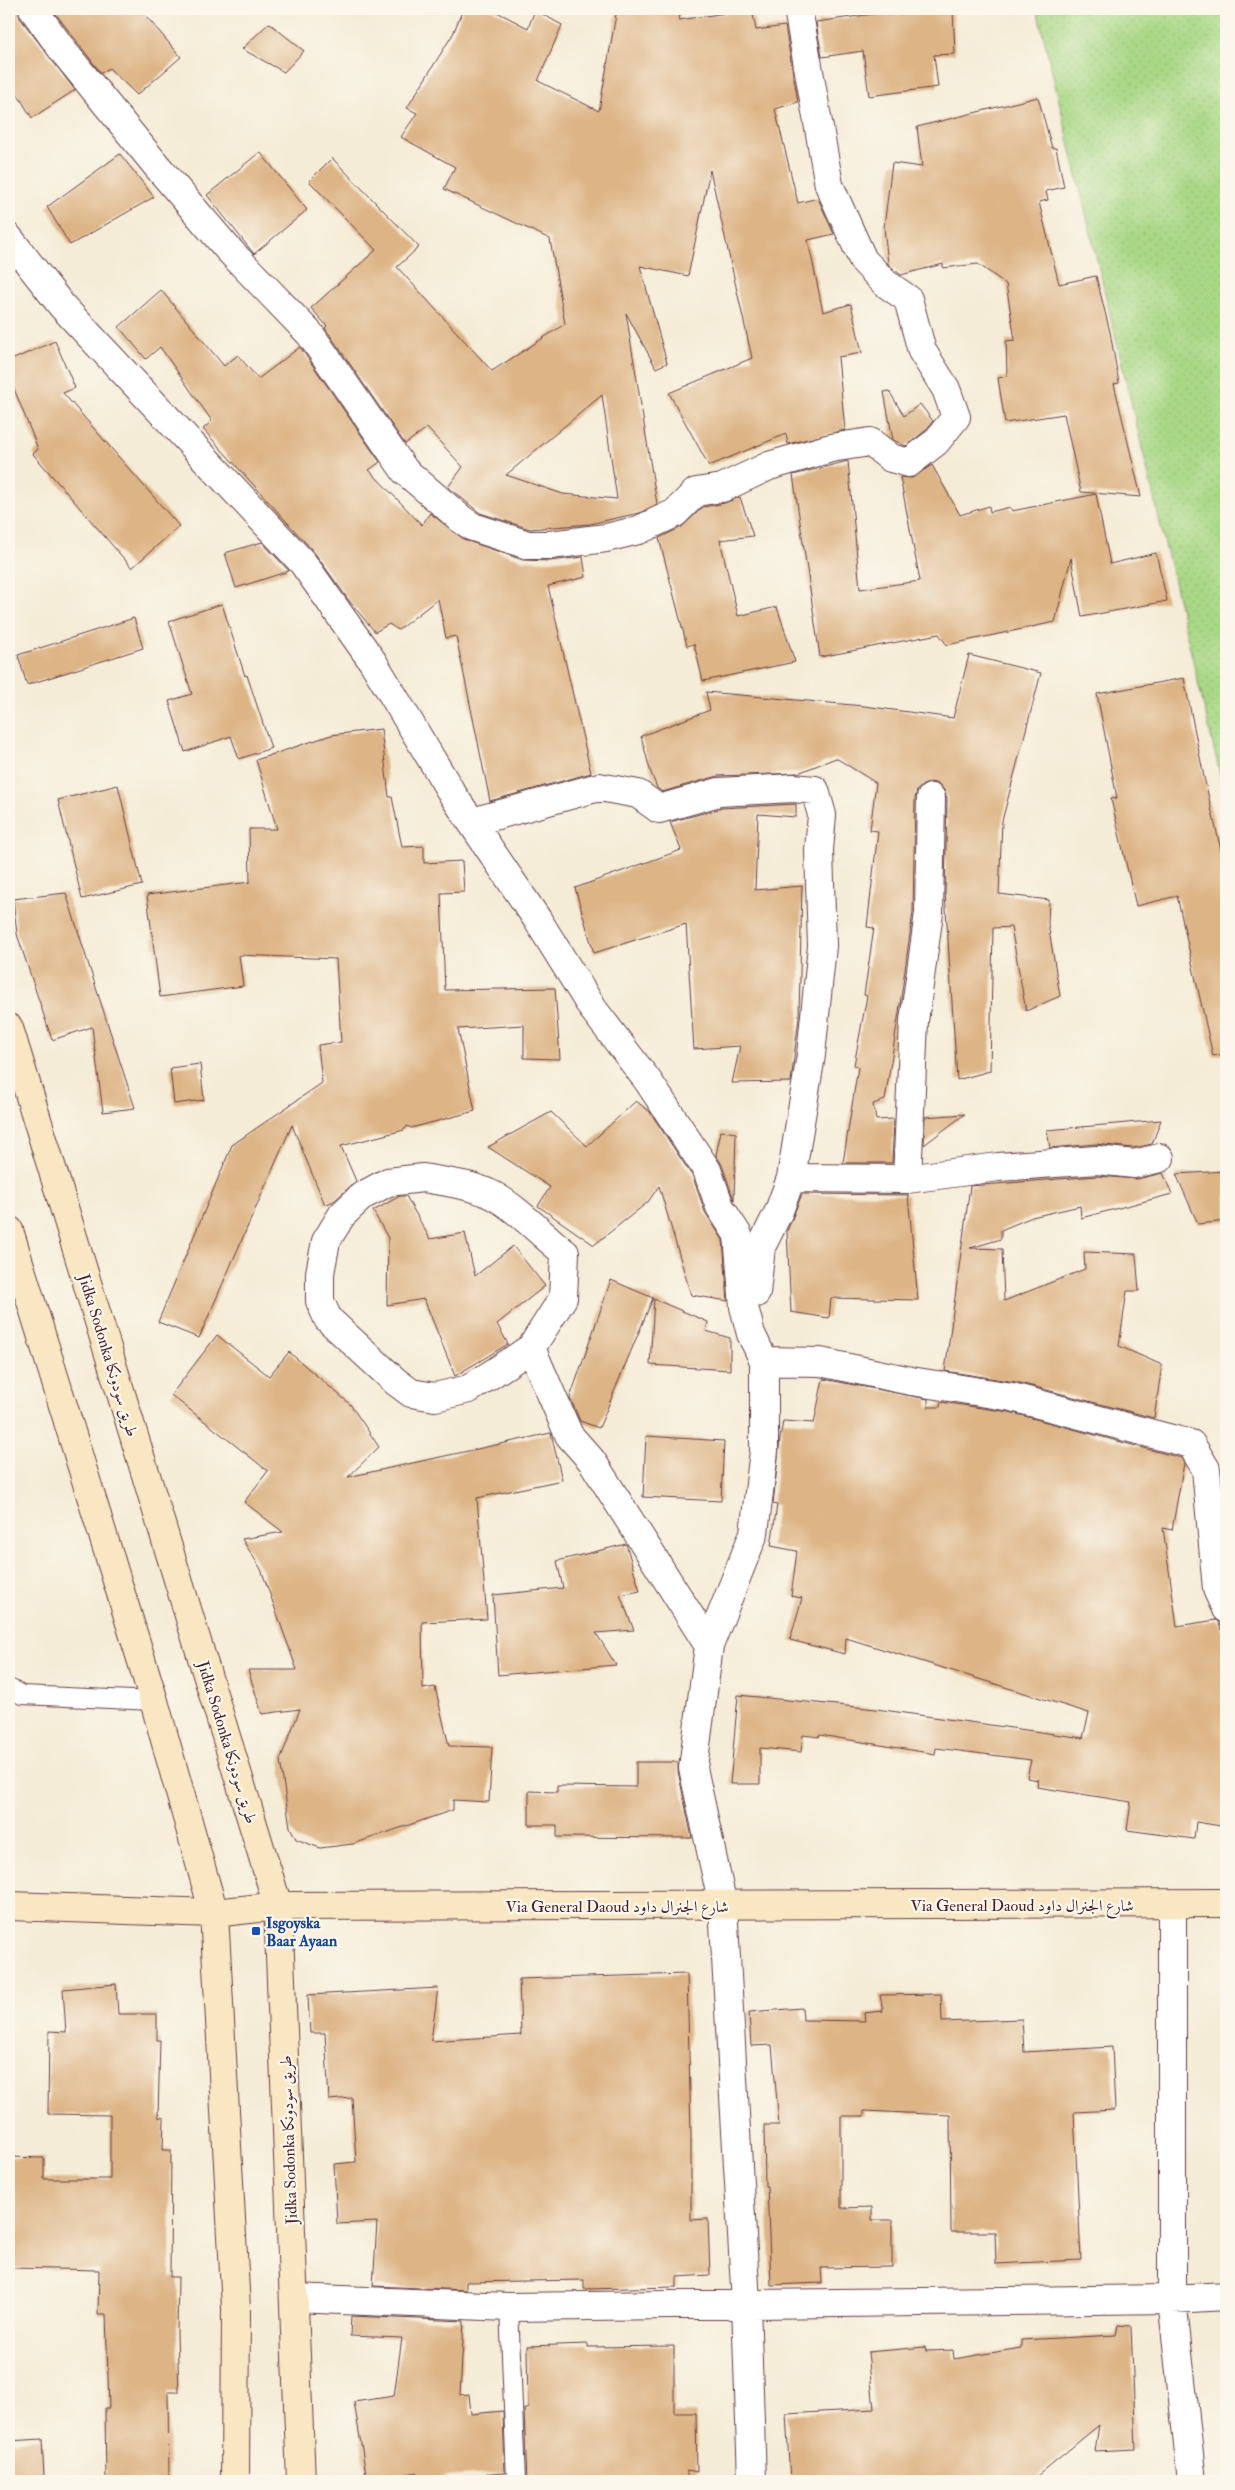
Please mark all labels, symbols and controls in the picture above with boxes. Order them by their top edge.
street label: Jidka Sodonka طريق سودونكا [73,1271,142,1439]
street label: Jidka Sodonka طريق سودونكا [192,1658,261,1826]
street label: Via General Daoud شارع الجنرال داود [910,1896,1134,1919]
street label: Via General Daoud شارع الجنرال داود [505,1897,729,1920]
place label: Isgoyska Baar Ayaan [266,1913,338,1952]
marker: Isgoyska Baar Ayaan [250,1925,262,1937]
street label: Jidka Sodonka طريق سودونكا [276,2055,303,2226]

